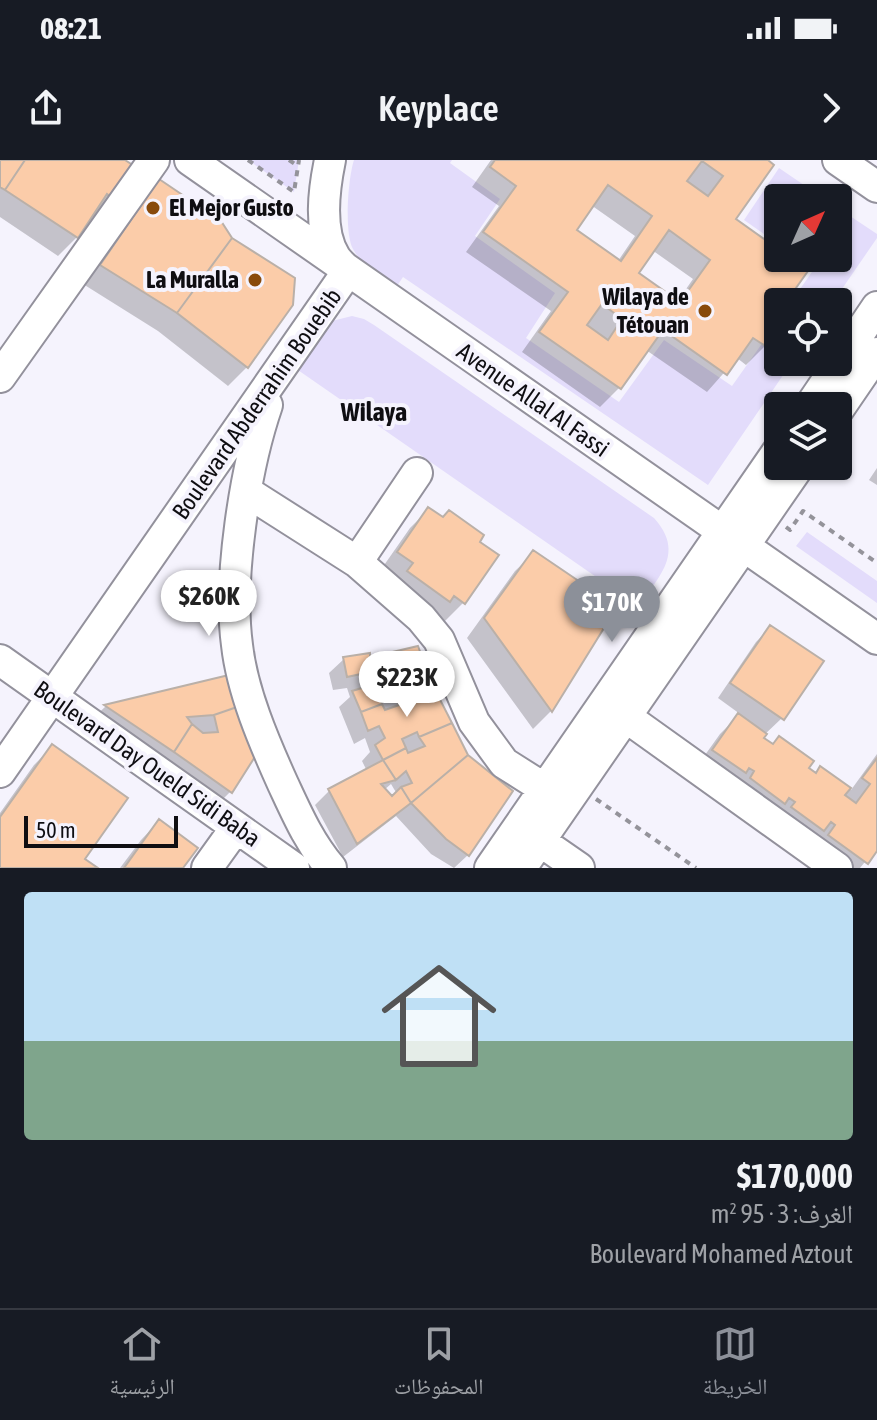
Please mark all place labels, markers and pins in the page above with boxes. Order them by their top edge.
place label: El Mejor Gusto [169,194,294,221]
marker: El Mejor Gusto [144,199,162,217]
place label: La Muralla [146,266,239,293]
marker: La Muralla [246,271,264,289]
place label: Wilaya de Tétouan [601,283,689,338]
marker: Wilaya de Tétouan [696,302,714,320]
pin: $260K [153,570,265,638]
pin: $170K [556,576,668,644]
pin: $223K [351,651,463,719]

